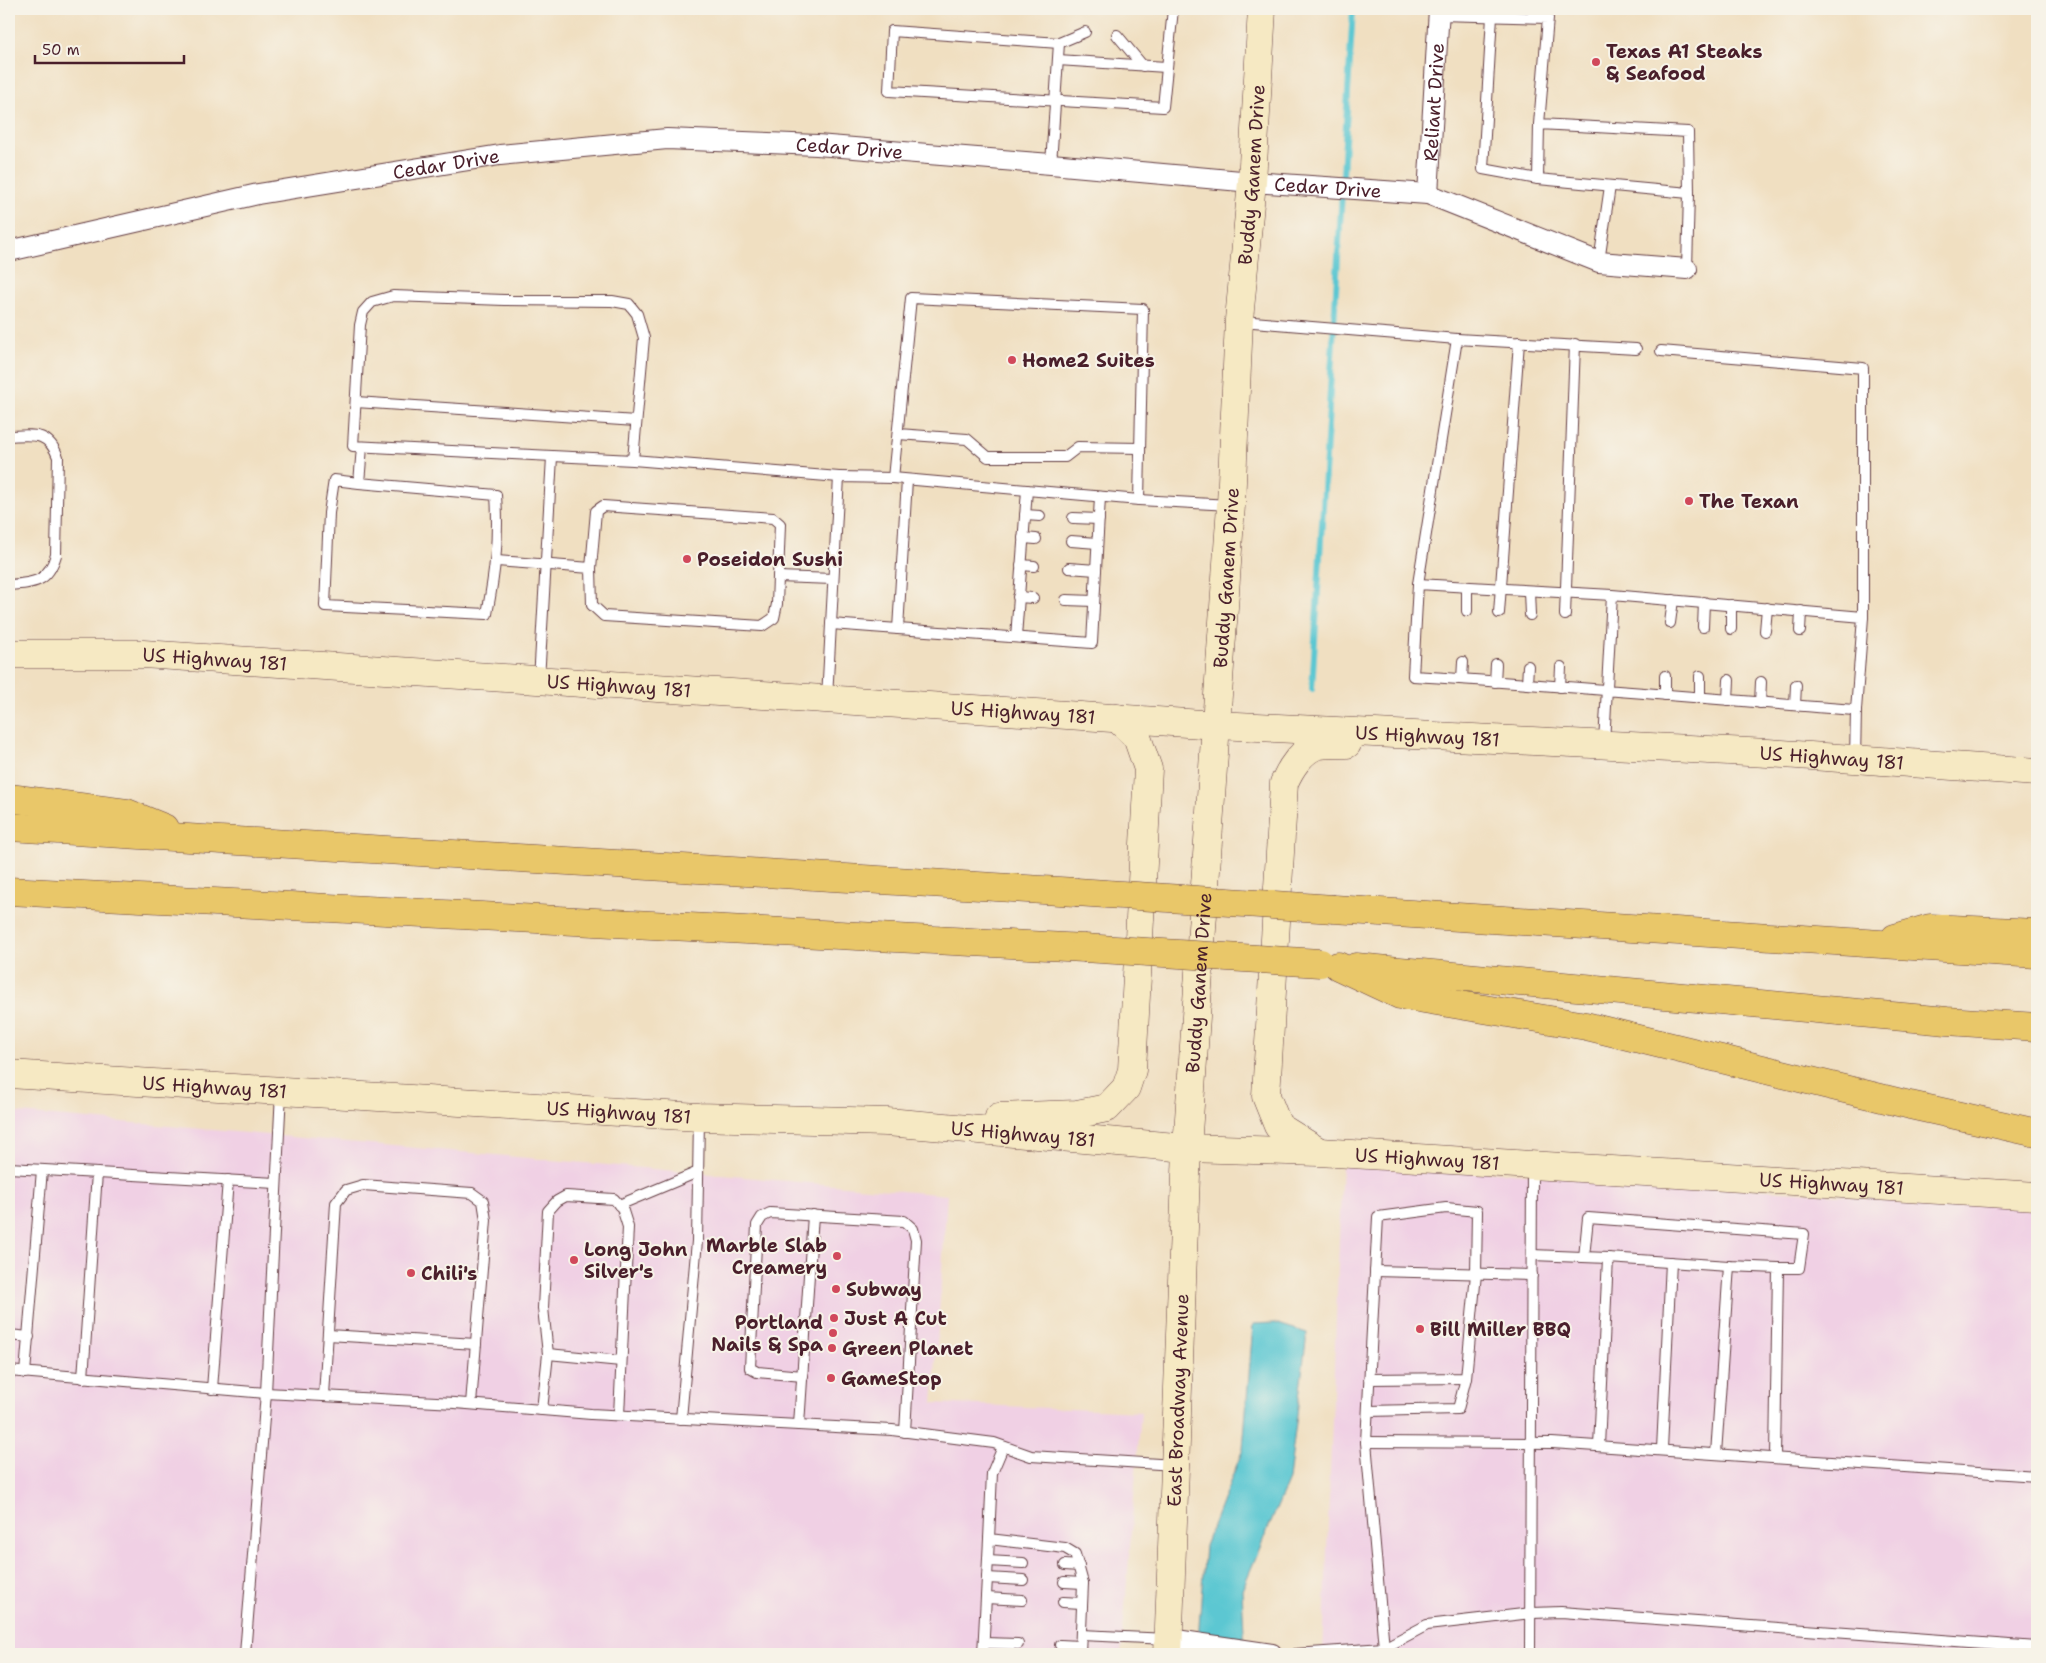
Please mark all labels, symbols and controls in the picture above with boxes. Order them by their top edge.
scale bar [35,32,184,64]
place label: Texas A1 Steaks & Seafood [1606,39,1762,86]
text: 50 m [42,40,80,60]
street label: Reliant Drive [1418,42,1450,162]
marker: Texas A1 Steaks & Seafood [1590,56,1602,68]
street label: Buddy Ganem Drive [1232,84,1271,266]
street label: Cedar Drive [795,132,904,165]
street label: Cedar Drive [391,143,501,185]
street label: Cedar Drive [1273,172,1382,204]
place label: Home2 Suites [1022,348,1155,373]
marker: Home2 Suites [1006,354,1018,366]
street label: Buddy Ganem Drive [1208,487,1245,669]
place label: The Texan [1699,489,1799,514]
marker: The Texan [1683,495,1695,507]
place label: Poseidon Sushi [697,547,843,572]
marker: Poseidon Sushi [681,553,693,565]
street label: US Highway 181 [142,642,288,676]
street label: US Highway 181 [546,669,692,703]
street label: US Highway 181 [950,695,1096,730]
street label: US Highway 181 [1354,720,1500,752]
street label: US Highway 181 [1759,741,1905,776]
street label: Buddy Ganem Drive [1180,892,1217,1074]
street label: US Highway 181 [142,1070,288,1104]
street label: US Highway 181 [546,1096,692,1129]
street label: US Highway 181 [950,1116,1096,1153]
street label: US Highway 181 [1354,1142,1500,1176]
street label: US Highway 181 [1758,1167,1904,1201]
place label: Marble Slab Creamery [706,1233,827,1280]
place label: Long John Silver's [584,1237,688,1284]
marker: Marble Slab Creamery [831,1250,843,1262]
marker: Long John Silver's [568,1254,580,1266]
place label: Chili's [421,1261,477,1286]
marker: Chili's [405,1267,417,1279]
place label: Subway [846,1277,922,1302]
marker: Subway [830,1283,842,1295]
street label: East Broadway Avenue [1162,1293,1195,1507]
place label: Just A Cut [844,1306,947,1331]
place label: Portland Nails & Spa [711,1310,823,1357]
marker: Just A Cut [828,1312,840,1324]
place label: Bill Miller BBQ [1430,1317,1571,1342]
marker: Bill Miller BBQ [1414,1323,1426,1335]
marker: Portland Nails & Spa [827,1327,839,1339]
place label: Green Planet [842,1336,973,1361]
marker: Green Planet [826,1342,838,1354]
place label: GameStop [841,1366,942,1391]
marker: GameStop [825,1372,837,1384]

